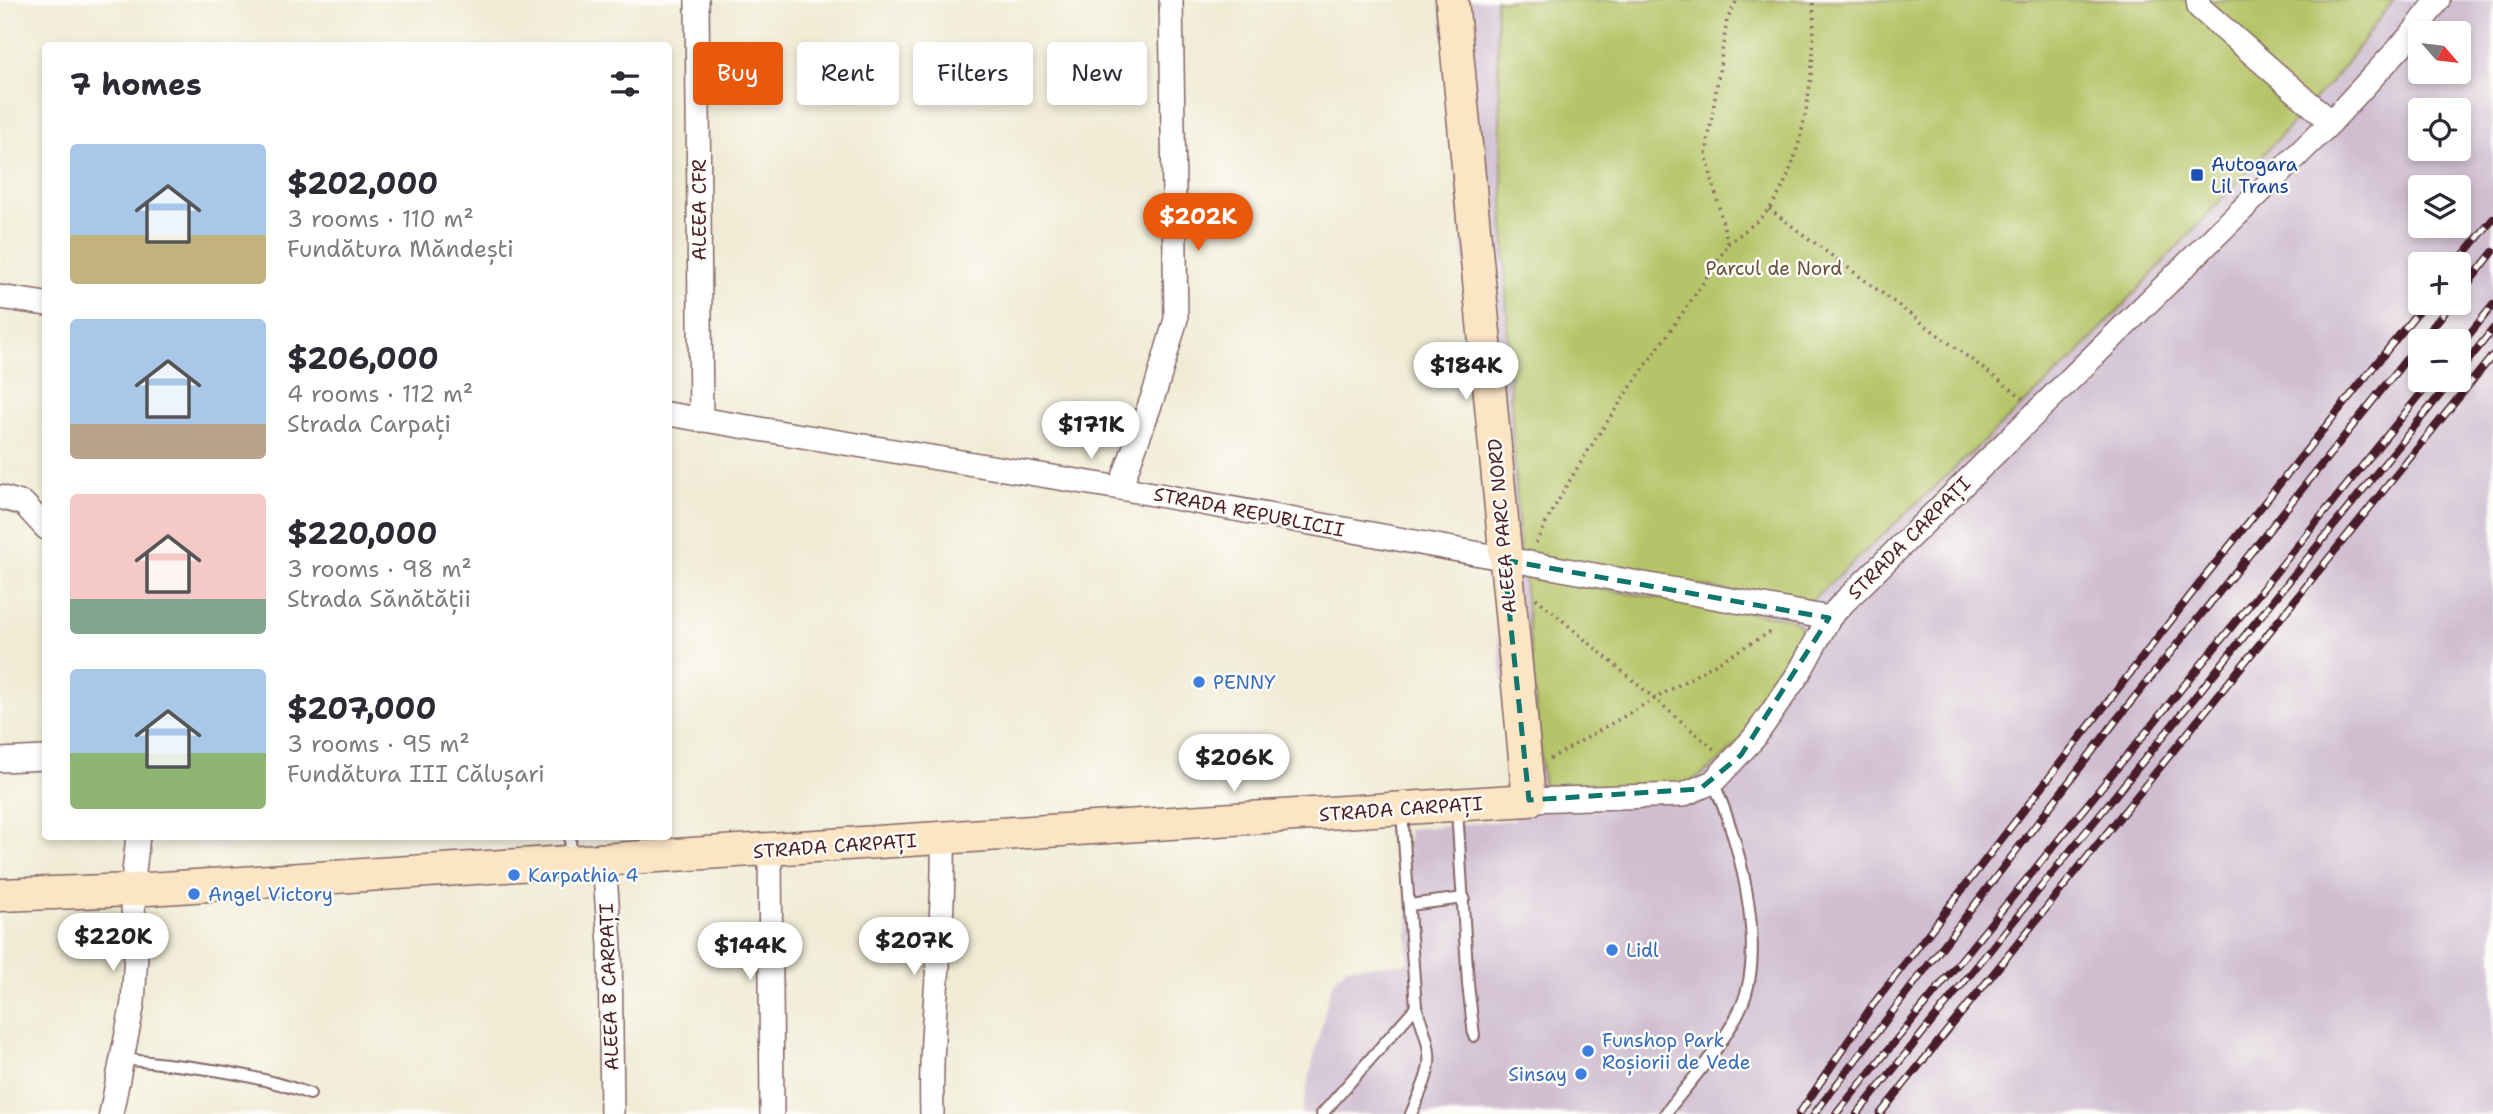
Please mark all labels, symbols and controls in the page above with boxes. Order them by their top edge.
north arrow [2408,21,2471,84]
map controls [2408,21,2471,392]
chip: Buy [693,42,783,105]
chip: Rent [797,42,899,105]
chip: Filters [913,42,1033,105]
chip: New [1047,42,1147,105]
text: 7 homes [70,64,202,105]
icon: filters [606,65,644,103]
button: locate [2408,98,2471,161]
place label: Autogara Lil Trans [2211,152,2298,199]
street label: ALEEA CFR [687,159,712,261]
text: $202,000 [287,163,438,204]
marker: Autogara Lil Trans [2189,167,2205,183]
icon: home [126,172,210,256]
button: layers [2408,175,2471,238]
pin: $202K [1149,194,1247,253]
text: $202K [1159,201,1237,231]
text: 3 rooms · 110 m² [287,204,474,234]
text: Fundătura Măndești [287,234,514,264]
button: + [2408,252,2471,315]
park label: Parcul de Nord [1706,256,1842,281]
button: − [2408,329,2471,392]
text: $206,000 [287,338,439,379]
pin: $184K [1417,342,1515,402]
icon: home [126,347,210,431]
text: $184K [1429,350,1503,380]
text: 4 rooms · 112 m² [287,379,473,409]
pin: $171K [1042,402,1140,461]
text: Strada Carpați [287,409,451,439]
text: $171K [1058,409,1124,439]
street label: ALEEA PARC NORD [1482,437,1522,615]
street label: STRADA CARPAȚI [1842,471,1977,606]
street label: STRADA REPUBLICII [1152,481,1346,543]
text: $220,000 [287,513,437,554]
icon: home [126,522,210,606]
text: 3 rooms · 98 m² [287,554,472,584]
text: Strada Sănătății [287,584,471,614]
place label: PENNY [1213,670,1276,695]
marker: PENNY [1191,674,1207,690]
text: $207,000 [287,688,437,729]
icon: home [126,697,210,781]
text: 3 rooms · 95 m² [287,729,470,759]
pin: $206K [1185,734,1283,794]
text: $206K [1195,742,1273,772]
text: Fundătura III Călușari [287,759,545,789]
street label: STRADA CARPAȚI [1318,791,1484,828]
street label: STRADA CARPAȚI [752,828,918,865]
place label: Karpathia 4 [528,863,638,888]
marker: Karpathia 4 [506,867,522,883]
place label: Angel Victory [208,882,333,907]
marker: Angel Victory [186,886,202,902]
street label: ALEEA B CARPAȚI [594,903,625,1071]
pin: $220K [64,914,162,973]
pin: $207K [865,918,963,977]
text: $220K [74,921,152,951]
pin: $144K [701,922,799,982]
text: $207K [875,925,953,955]
text: $144K [714,930,786,960]
place label: Lidl [1626,938,1659,963]
marker: Lidl [1604,942,1620,958]
place label: Funshop Park Roșiorii de Vede [1602,1028,1750,1076]
marker: Funshop Park Roșiorii de Vede [1580,1043,1596,1059]
place label: Sinsay [1508,1062,1567,1087]
marker: Sinsay [1573,1066,1589,1082]

